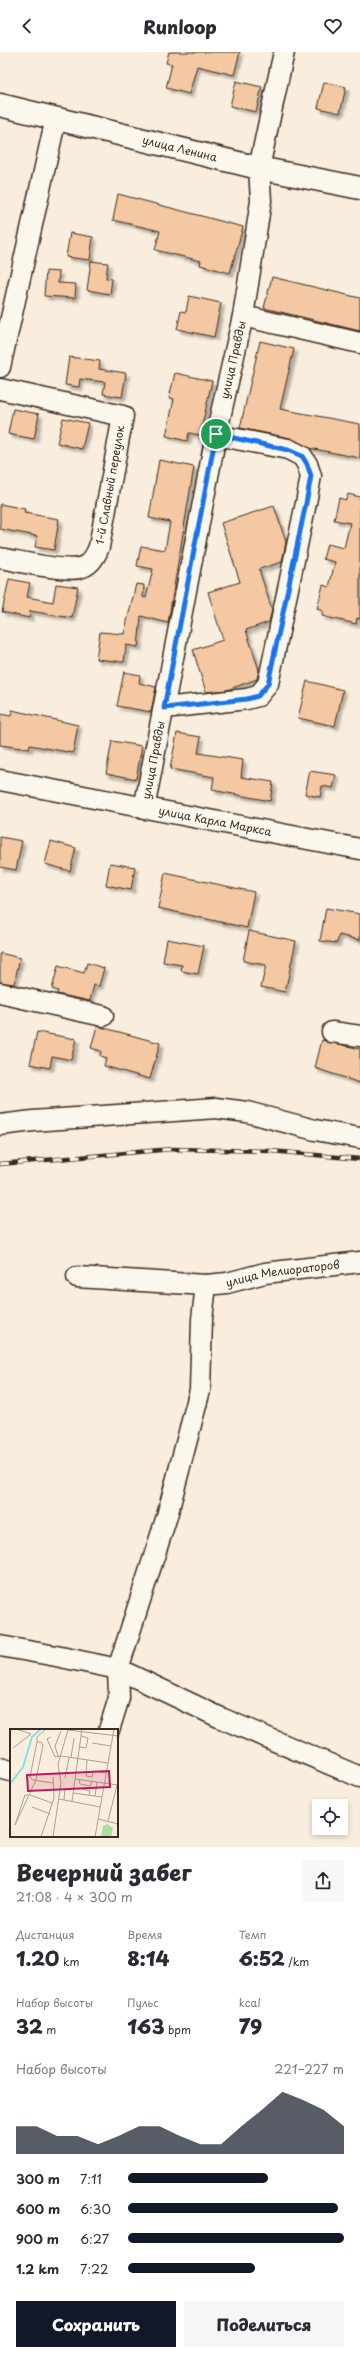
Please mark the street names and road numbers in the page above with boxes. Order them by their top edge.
street label: улица Ленина [141,131,219,166]
street label: улица Правды [216,319,250,400]
street label: 1-й Славный переулок [91,424,128,546]
street label: улица Правды [137,719,169,800]
street label: улица Карла Маркса [157,802,273,840]
street label: улица Мелиораторов [224,1255,341,1291]

